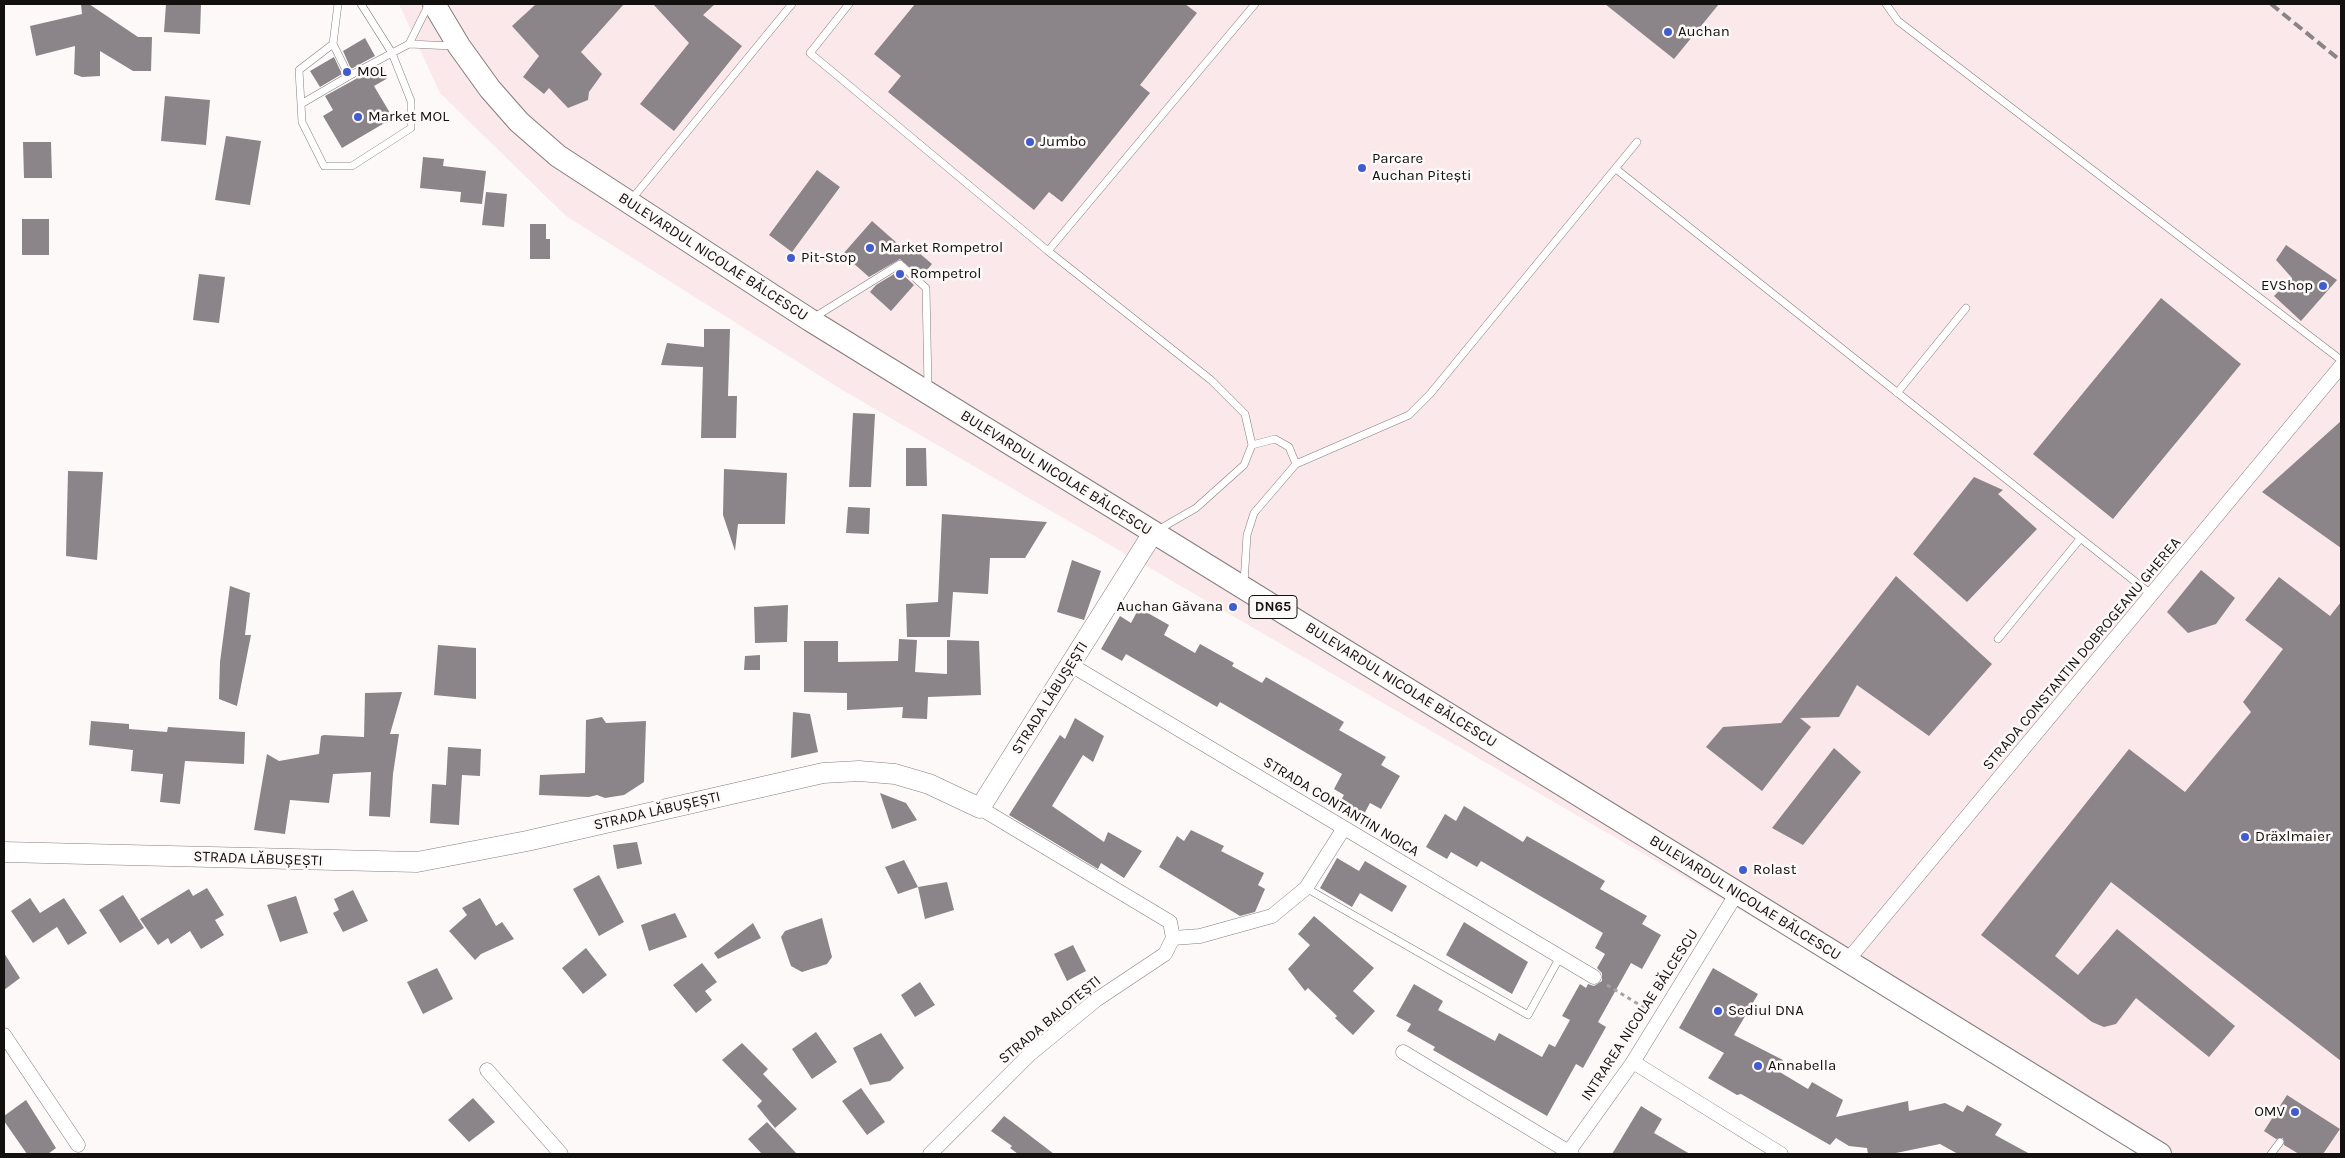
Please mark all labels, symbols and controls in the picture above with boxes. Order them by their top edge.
place label: Auchan [1678,23,1730,41]
marker: Auchan [1662,26,1674,38]
place label: MOL [357,63,386,81]
marker: MOL [341,66,353,78]
place label: Market MOL [368,108,449,126]
marker: Market MOL [352,111,364,123]
place label: Jumbo [1040,133,1086,151]
marker: Jumbo [1024,136,1036,148]
place label: Parcare Auchan Pitești [1372,150,1471,185]
marker: Parcare Auchan Pitești [1356,162,1368,174]
street label: BULEVARDUL NICOLAE BĂLCESCU [615,189,811,325]
place label: Market Rompetrol [880,239,1003,257]
marker: Market Rompetrol [864,242,876,254]
place label: Pit-Stop [801,249,856,267]
marker: Pit-Stop [785,252,797,264]
place label: Rompetrol [910,265,981,283]
marker: Rompetrol [894,268,906,280]
place label: EVShop [2261,277,2313,295]
marker: EVShop [2317,280,2329,292]
street label: BULEVARDUL NICOLAE BĂLCESCU [957,406,1155,540]
street label: STRADA CONSTANTIN DOBROGEANU GHEREA [1979,534,2185,774]
road number: DN65 [1249,596,1297,618]
place label: Auchan Găvana [1117,598,1223,616]
marker: Auchan Găvana [1227,601,1239,613]
street label: BULEVARDUL NICOLAE BĂLCESCU [1302,618,1500,752]
street label: STRADA LĂBUȘEȘTI [1008,638,1092,758]
street label: STRADA CONTANTIN NOICA [1260,753,1422,861]
street label: STRADA LĂBUȘEȘTI [592,788,722,834]
place label: Dräxlmaier [2255,828,2330,846]
street label: BULEVARDUL NICOLAE BĂLCESCU [1646,831,1844,965]
marker: Dräxlmaier [2239,831,2251,843]
street label: STRADA LĂBUȘEȘTI [193,848,323,870]
place label: Rolast [1753,861,1796,879]
marker: Rolast [1737,864,1749,876]
street label: INTRAREA NICOLAE BĂLCESCU [1578,926,1702,1104]
street label: STRADA BALOTEȘTI [995,972,1105,1068]
place label: Sediul DNA [1728,1002,1804,1020]
marker: Sediul DNA [1712,1005,1724,1017]
place label: Annabella [1768,1057,1836,1075]
marker: Annabella [1752,1060,1764,1072]
place label: OMV [2254,1103,2285,1121]
marker: OMV [2289,1106,2301,1118]

